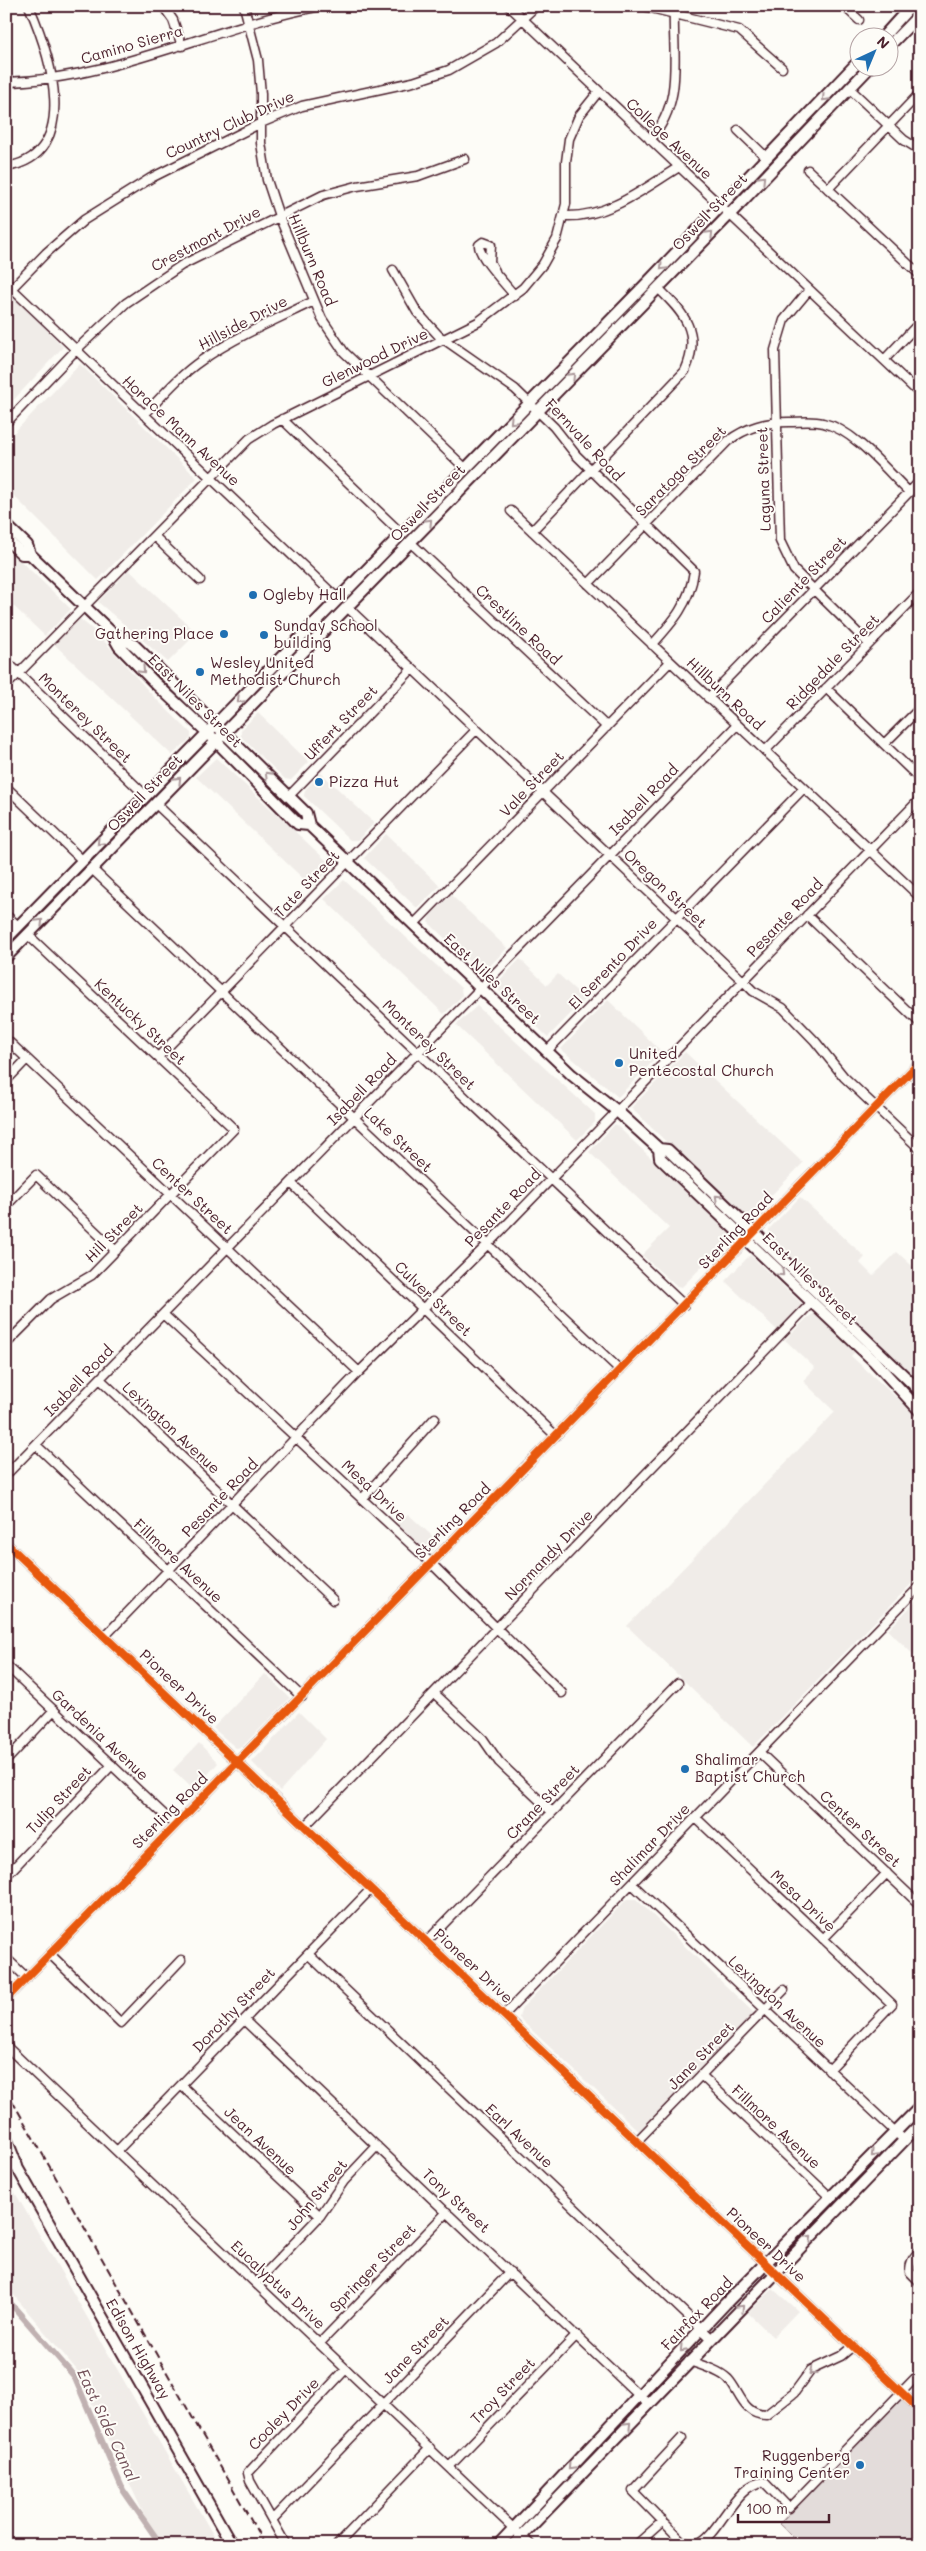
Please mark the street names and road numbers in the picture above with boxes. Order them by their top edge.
street label: Camino Sierra [78,20,185,68]
street label: Country Club Drive [162,86,297,163]
street label: College Avenue [622,93,717,183]
street label: Oswell Street [667,168,751,254]
street label: Crestmont Drive [147,201,264,275]
street label: Hillburn Road [284,210,341,309]
street label: Hillside Drive [195,290,290,354]
street label: Glenwood Drive [318,323,431,391]
street label: Horace Mann Avenue [119,370,245,490]
street label: Fernvale Road [541,394,628,485]
street label: Saratoga Street [631,421,730,520]
street label: Laguna Street [751,427,775,532]
street label: Oswell Street [385,459,469,545]
street label: Caliente Street [756,531,850,627]
street label: Crestline Road [472,580,566,669]
street label: Ridgedale Street [781,609,883,714]
street label: East Niles Street [144,649,247,752]
street label: Hillburn Road [683,652,769,734]
street label: Monterey Street [35,668,137,767]
street label: Uffert Street [299,680,381,764]
street label: Vale Street [495,746,568,821]
street label: Oswell Street [102,749,186,835]
street label: Isabell Road [604,759,682,839]
street label: Oregon Street [620,844,712,932]
street label: Tate Street [269,845,343,921]
street label: Pesante Road [742,874,827,961]
street label: El Serento Drive [563,913,661,1013]
street label: East Niles Street [440,928,545,1028]
street label: Kentucky Street [90,973,191,1069]
street label: Monterey Street [379,995,481,1094]
street label: Isabell Road [322,1049,400,1129]
street label: Lake Street [360,1102,437,1176]
street label: Center Street [148,1152,238,1238]
street label: Pesante Road [460,1164,545,1251]
street label: Sterling Road [694,1188,777,1273]
street label: Hill Street [80,1198,147,1266]
street label: East Niles Street [759,1228,863,1329]
street label: Culver Street [391,1256,477,1340]
street label: Isabell Road [39,1340,117,1420]
street label: Lexington Avenue [118,1377,225,1478]
street label: Pesante Road [177,1454,262,1541]
street label: Mesa Drive [338,1455,412,1526]
street label: Sterling Road [410,1478,495,1563]
street label: Normandy Drive [500,1505,597,1604]
street label: Fillmore Avenue [130,1514,228,1607]
street label: Pioneer Drive [136,1644,224,1728]
street label: Gardenia Avenue [48,1684,153,1784]
street label: Crane Street [501,1759,583,1843]
street label: Tulip Street [21,1761,95,1838]
street label: Sterling Road [127,1768,212,1853]
street label: Center Street [816,1785,906,1871]
street label: Shalimar Drive [605,1799,694,1890]
street label: Mesa Drive [767,1865,841,1936]
street label: Pioneer Drive [430,1923,518,2007]
street label: Lexington Avenue [724,1951,831,2052]
street label: Dorothy Street [188,1962,279,2056]
street label: Jane Street [663,2017,738,2094]
street label: Fillmore Avenue [728,2080,826,2173]
street label: Earl Avenue [481,2099,558,2172]
street label: Jean Avenue [220,2102,301,2179]
street label: John Street [281,2154,351,2234]
street label: Tony Street [418,2164,495,2237]
street label: Pioneer Drive [723,2202,811,2286]
street label: Springer Street [325,2219,420,2316]
street label: Eucalyptus Drive [227,2235,330,2333]
street label: Fairfax Road [656,2272,736,2354]
street label: Edison Highway [102,2294,176,2403]
street label: Jane Street [378,2311,453,2388]
street label: Troy Street [466,2353,539,2428]
street label: Cooley Drive [243,2373,323,2454]

